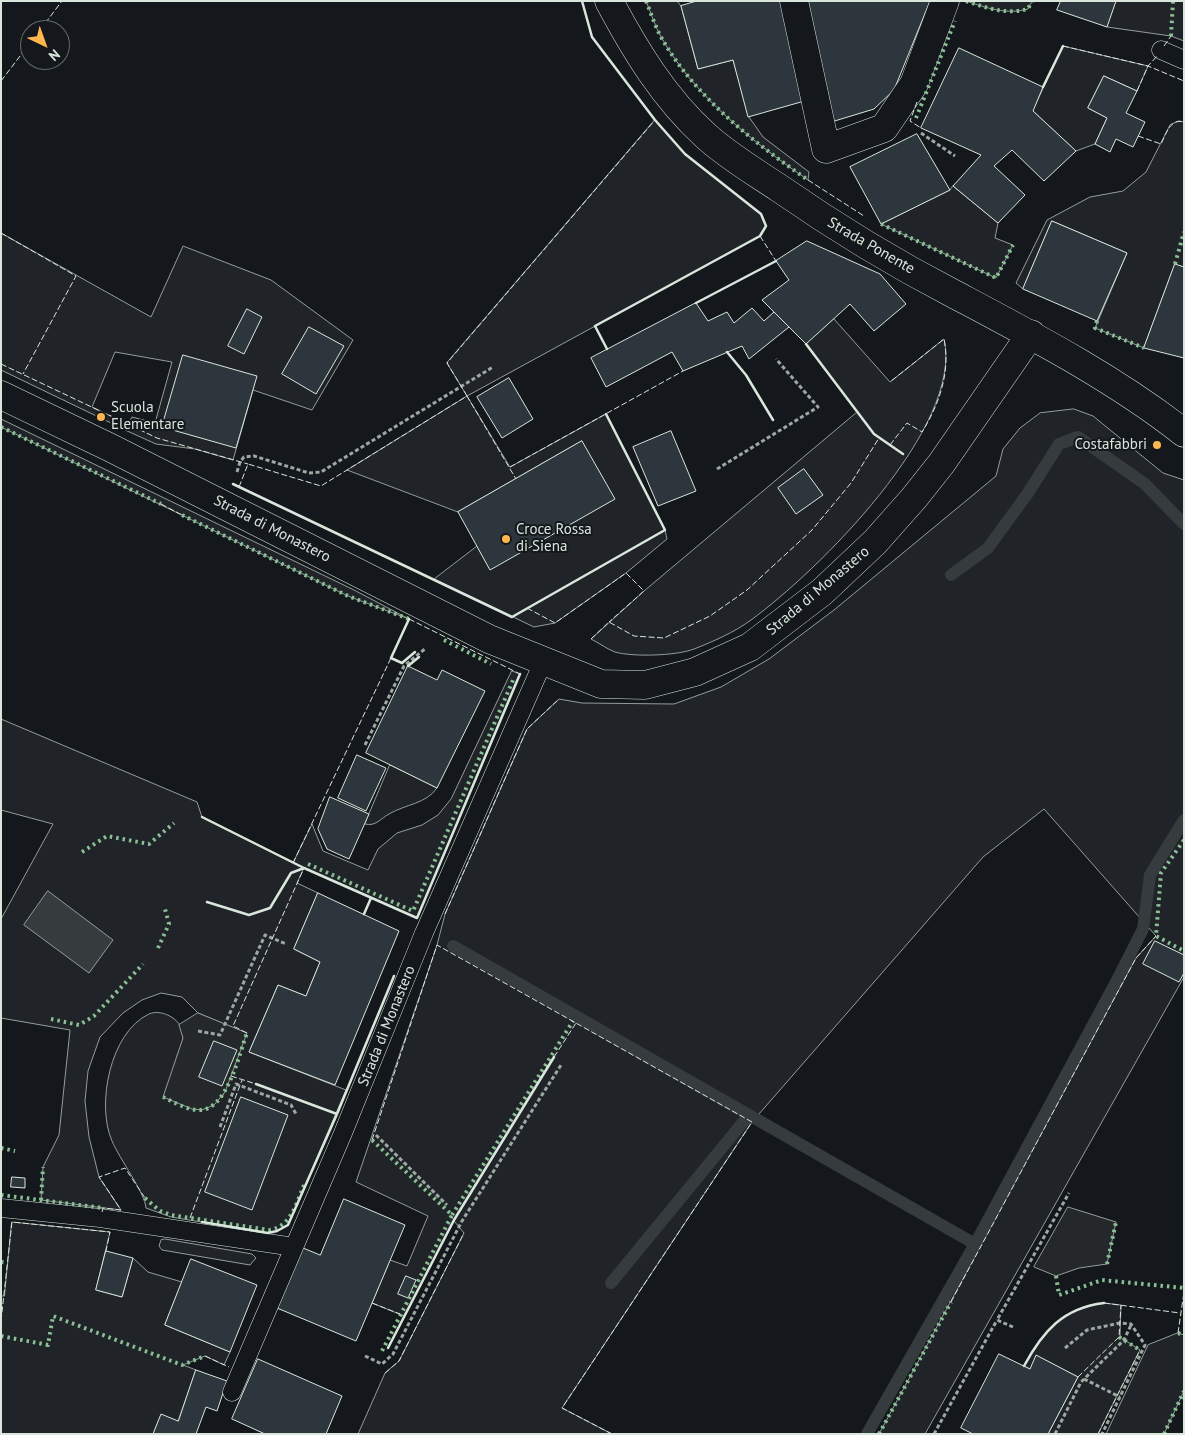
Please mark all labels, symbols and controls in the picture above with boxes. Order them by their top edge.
north arrow [20,20,70,70]
text: N [45,46,64,65]
street label: Strada Ponente [824,214,918,278]
place label: Scuola Elementare [111,399,184,434]
marker: Scuola Elementare [95,411,107,423]
place label: Costafabbri [1075,436,1147,454]
marker: Costafabbri [1151,439,1163,451]
street label: Strada di Monastero [211,492,333,566]
place label: Croce Rossa di Siena [516,521,592,556]
marker: Croce Rossa di Siena [500,533,512,545]
street label: Strada di Monastero [763,543,873,639]
street label: Strada di Monastero [355,963,419,1089]

